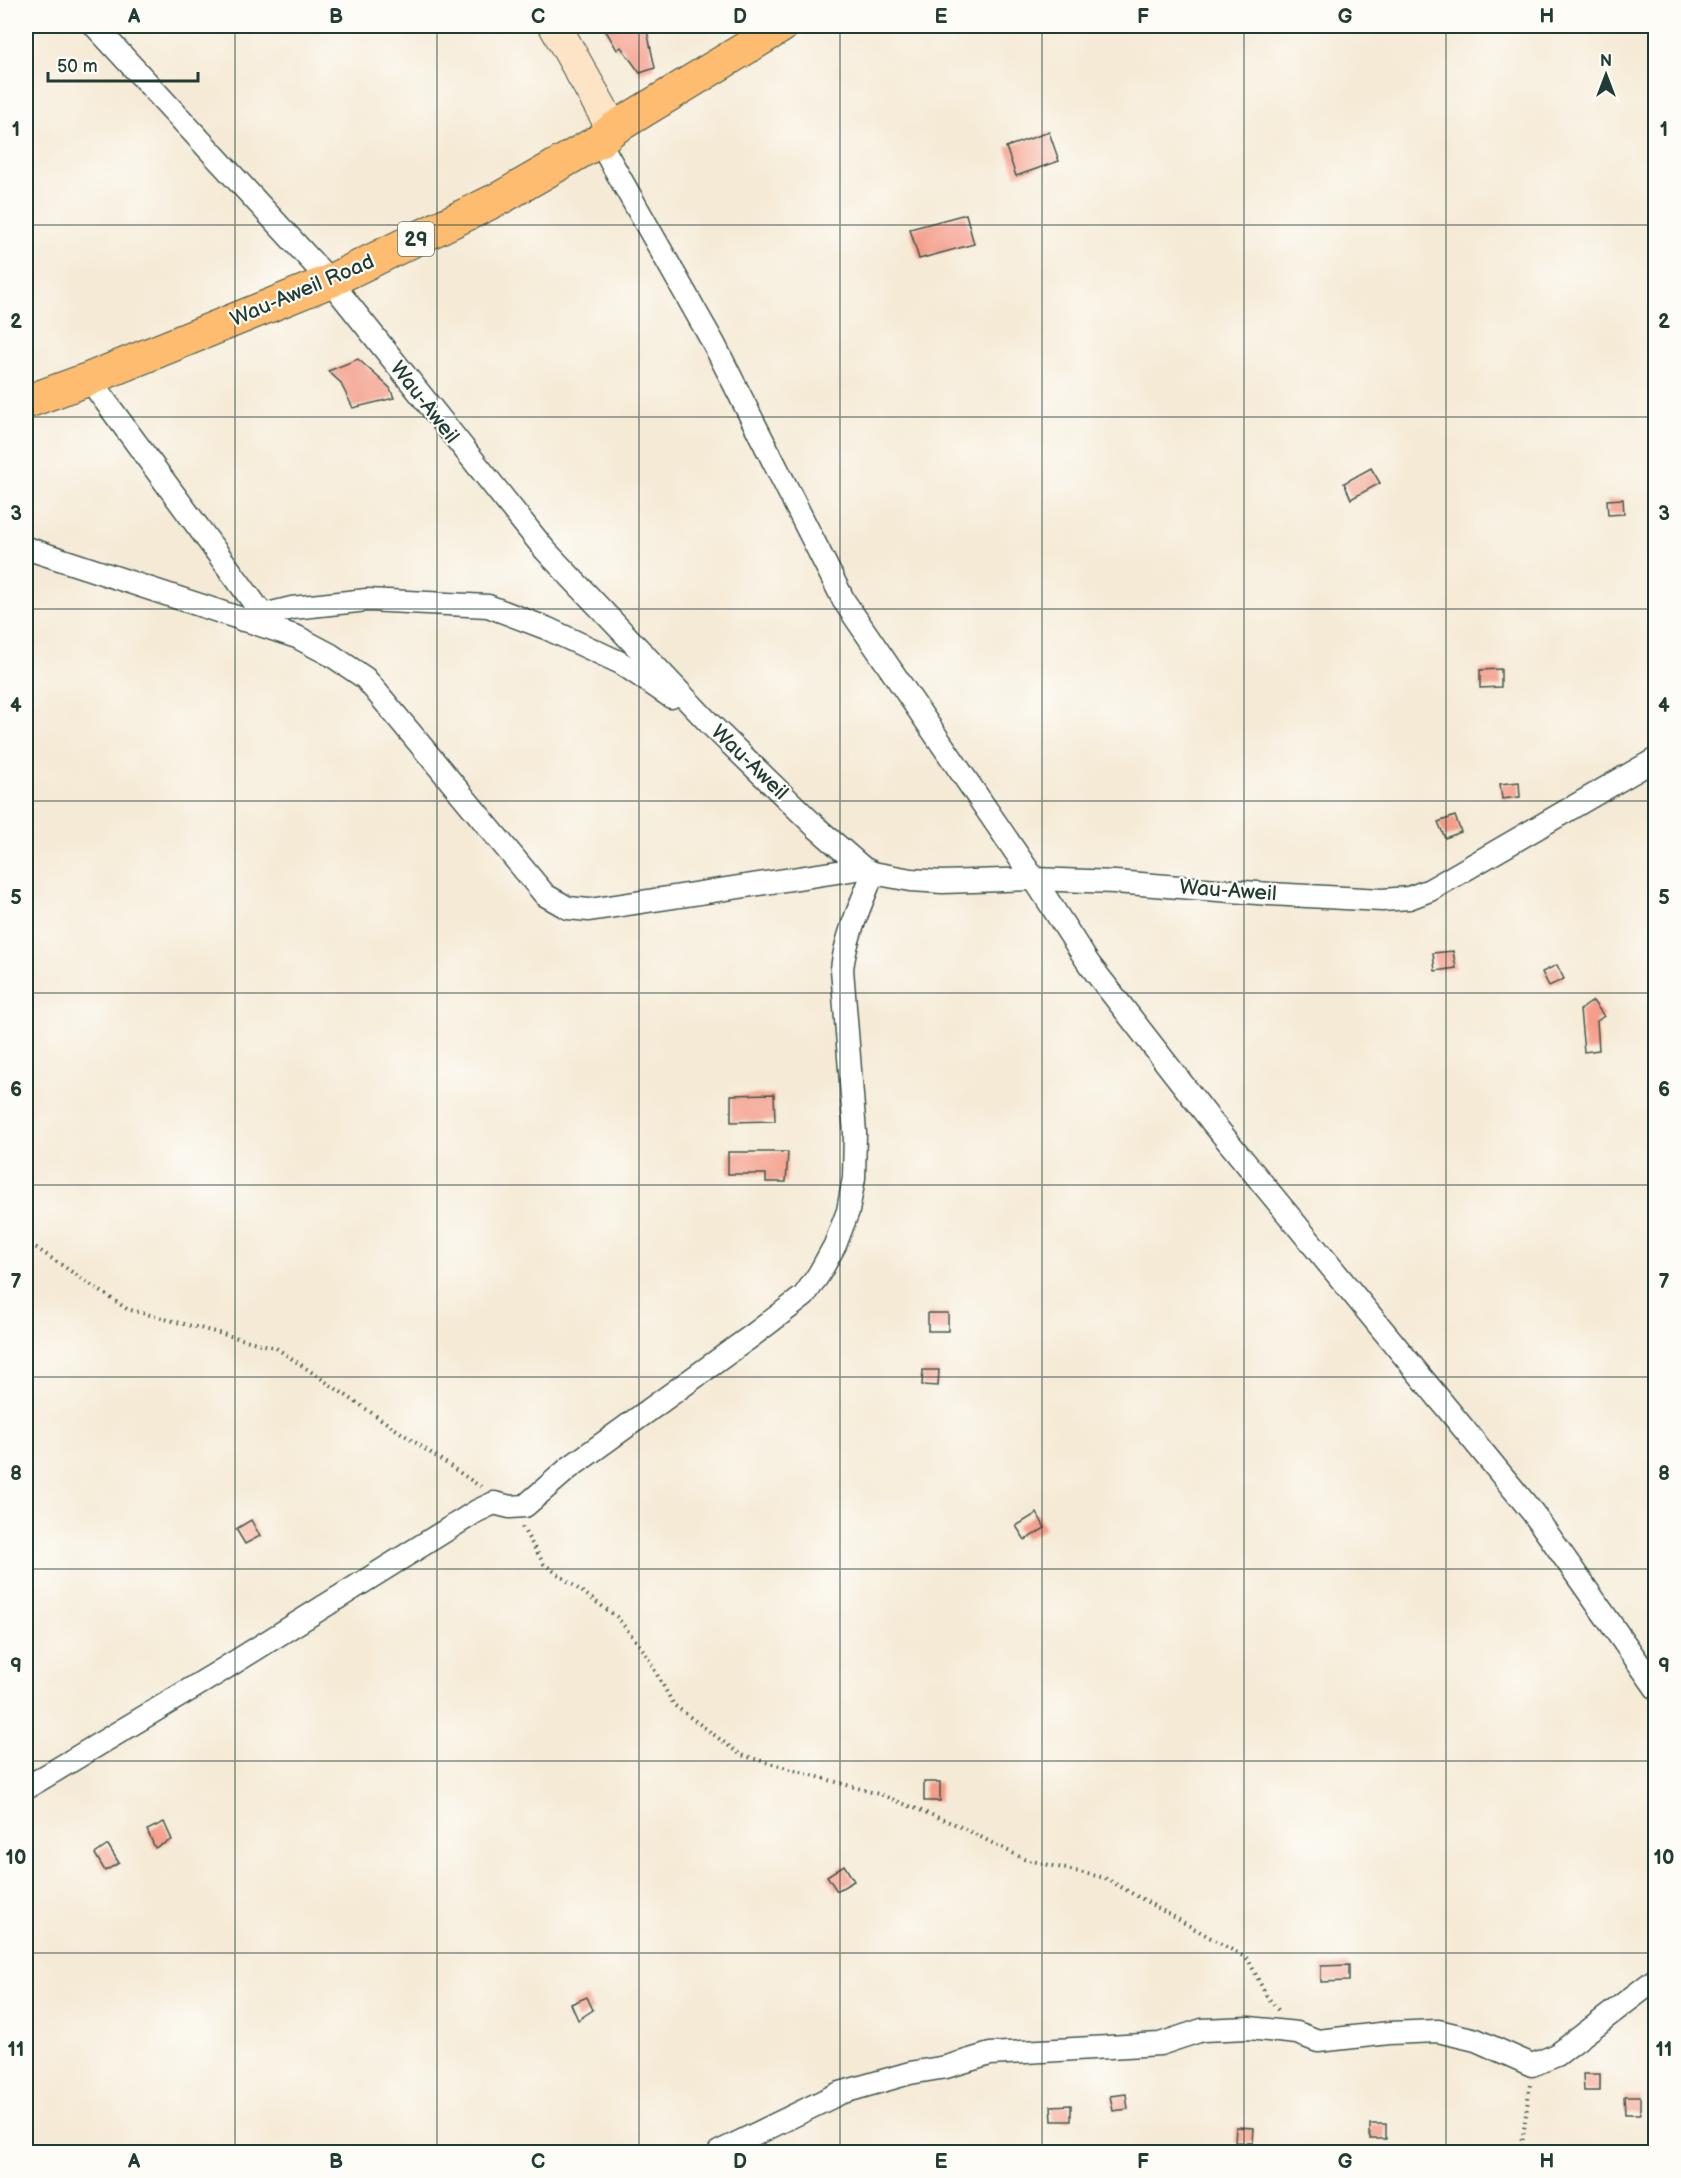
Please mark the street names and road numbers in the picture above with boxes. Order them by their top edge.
road number: 29 [398,222,434,256]
street label: Wau-Aweil Road [226,249,378,332]
street label: Wau-Aweil [385,356,464,448]
street label: Wau-Aweil [706,720,793,805]
street label: Wau-Aweil [1179,875,1277,906]

